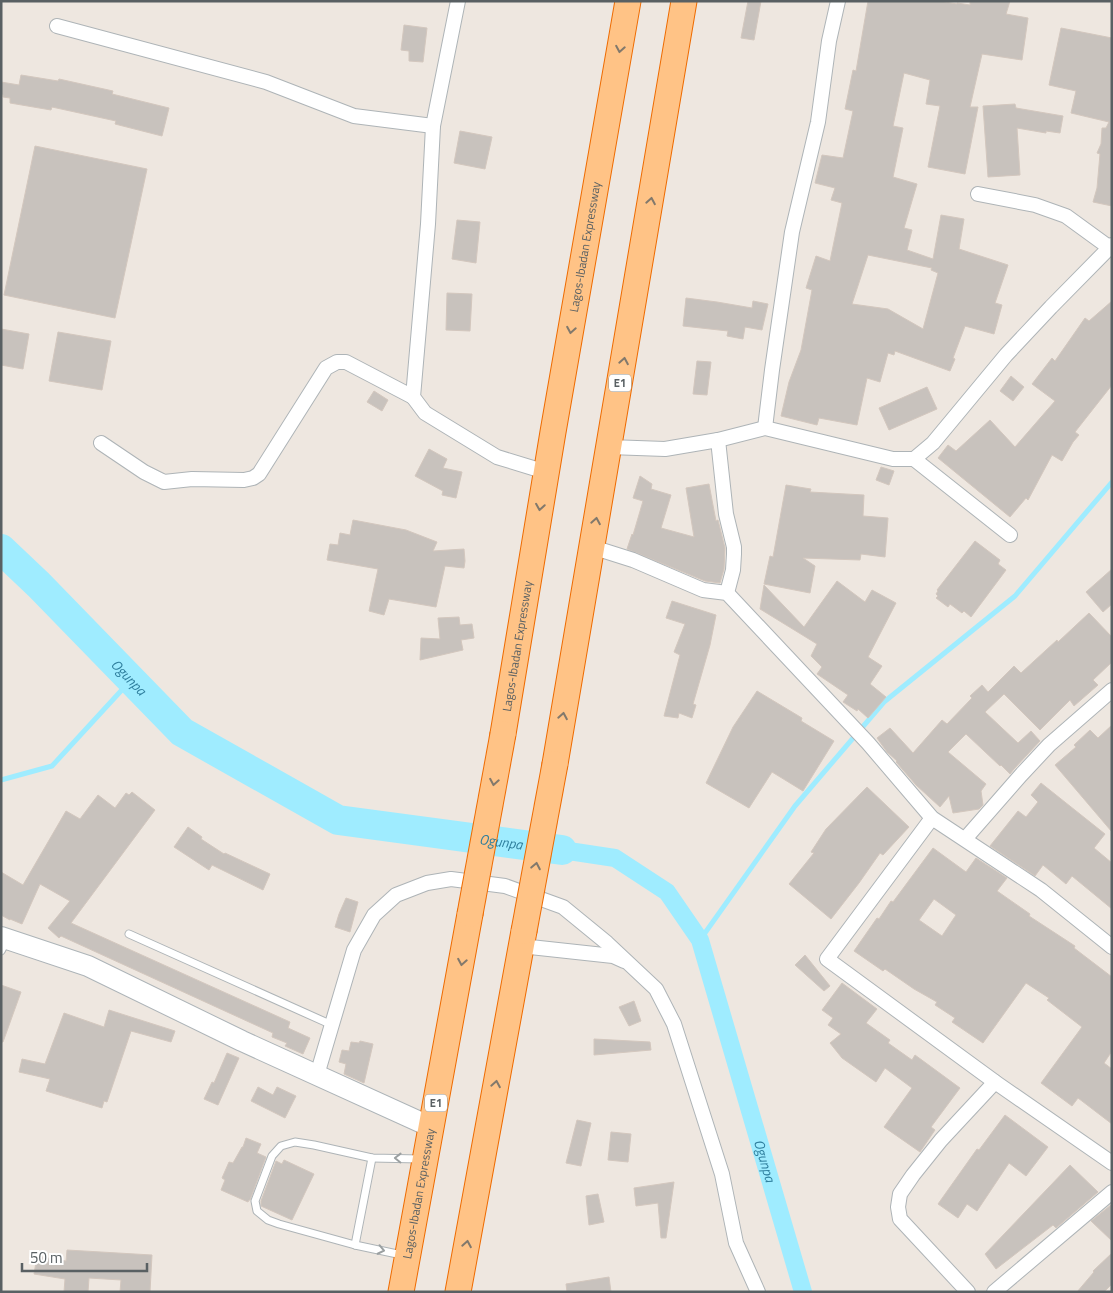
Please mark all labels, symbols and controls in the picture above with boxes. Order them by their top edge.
one-way arrow [615,45,625,54]
street label: Lagos-Ibadan Expressway [564,180,605,314]
one-way arrow [645,197,655,205]
one-way arrow [566,326,576,334]
one-way arrow [618,357,628,366]
road number: E1 [609,374,631,392]
one-way arrow [536,503,546,512]
one-way arrow [591,517,601,526]
street label: Lagos-Ibadan Expressway [497,579,537,713]
water label: Ogunpa [106,654,152,700]
one-way arrow [557,712,568,720]
one-way arrow [490,778,500,787]
water label: Ogunpa [478,828,525,855]
one-way arrow [530,862,540,871]
one-way arrow [457,957,467,966]
one-way arrow [491,1080,501,1088]
road number: E1 [425,1094,447,1112]
street label: Lagos-Ibadan Expressway [397,1127,440,1260]
water label: Ogunpa [749,1137,782,1185]
one-way arrow [394,1153,402,1164]
one-way arrow [461,1239,472,1248]
scale bar [22,1240,148,1272]
one-way arrow [377,1244,386,1255]
text: 50 m [30,1246,63,1269]

